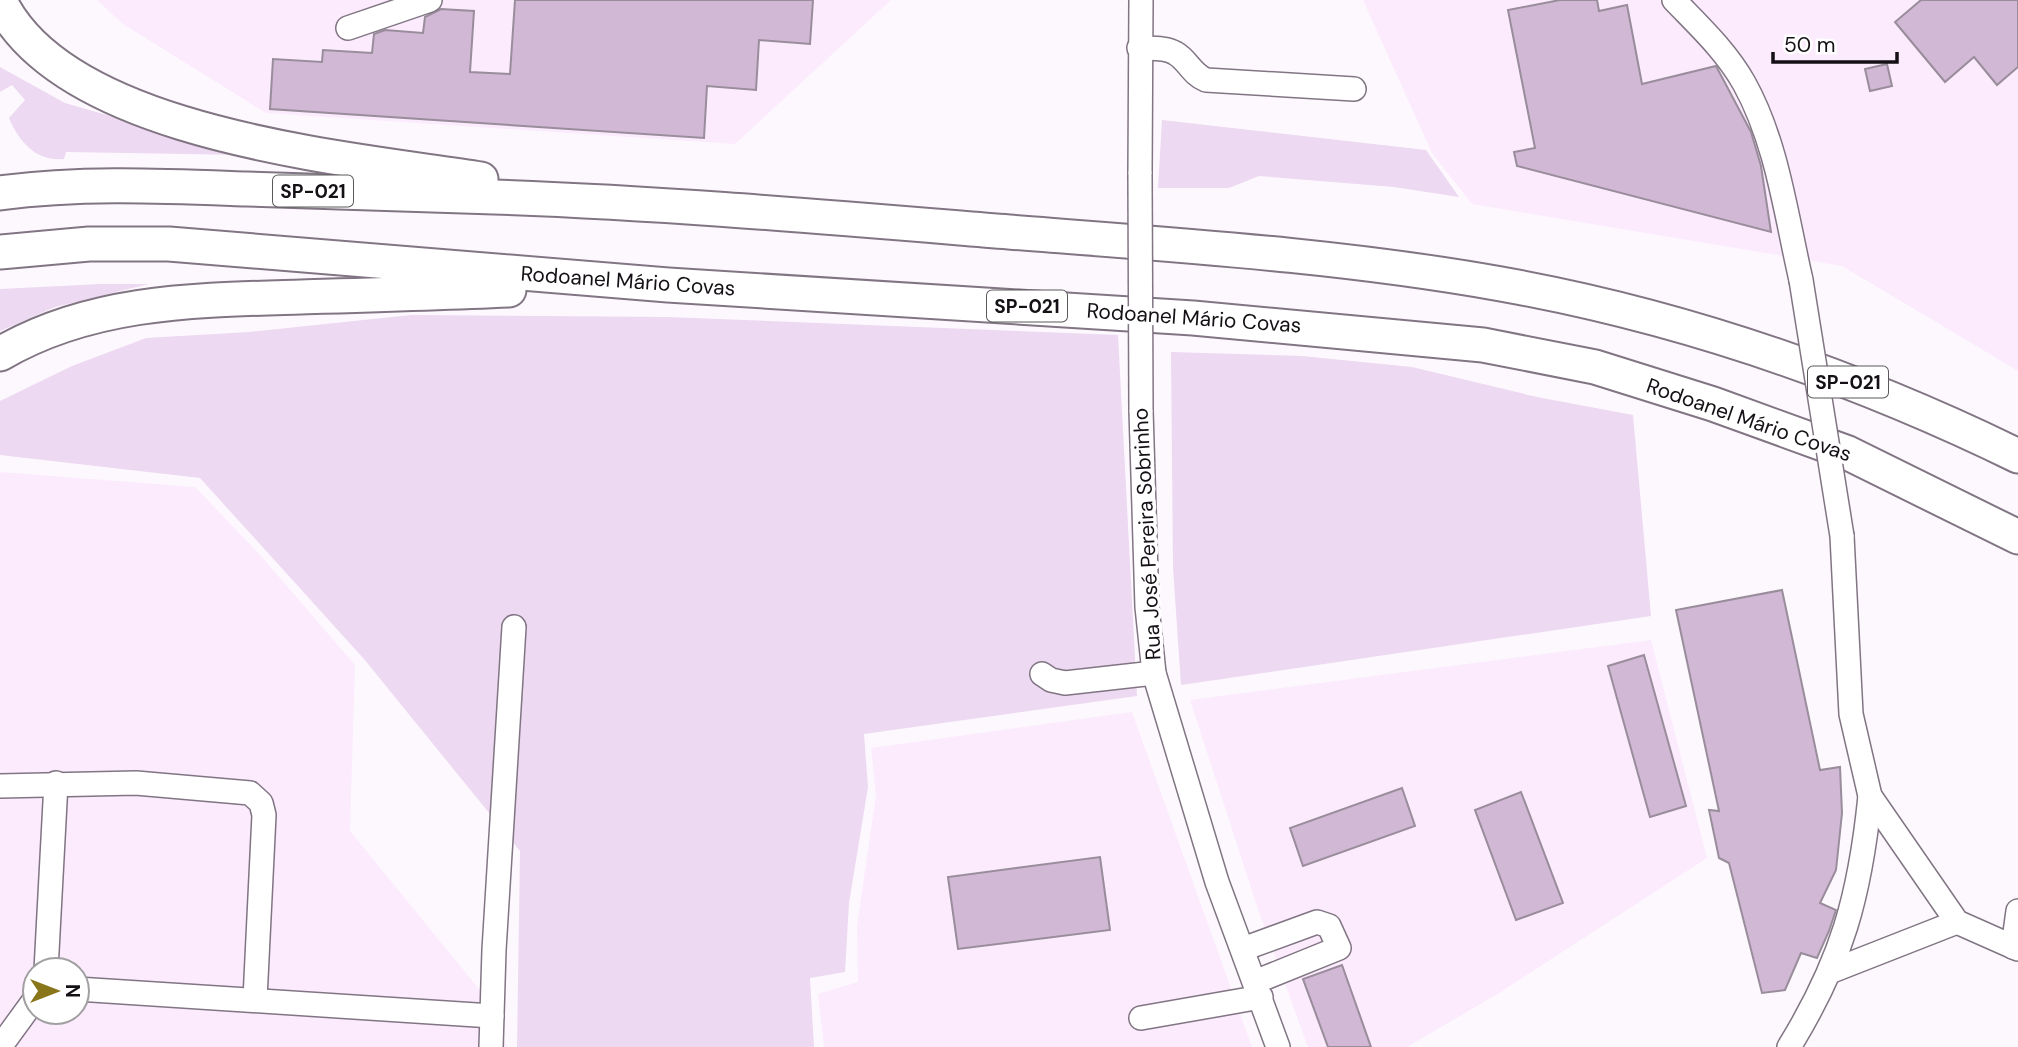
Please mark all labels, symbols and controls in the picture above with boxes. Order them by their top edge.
scale bar [1773,21,1897,65]
text: 50 m [1784,31,1835,59]
road number: SP-021 [273,176,353,206]
street label: Rodoanel Mário Covas [520,260,736,302]
road number: SP-021 [987,290,1067,322]
street label: Rodoanel Mário Covas [1086,297,1302,339]
road number: SP-021 [1808,366,1888,398]
street label: Rodoanel Mário Covas [1643,372,1855,468]
street label: Rua José Pereira Sobrinho [1126,407,1168,661]
north arrow [21,956,91,1026]
text: N [60,984,85,998]

